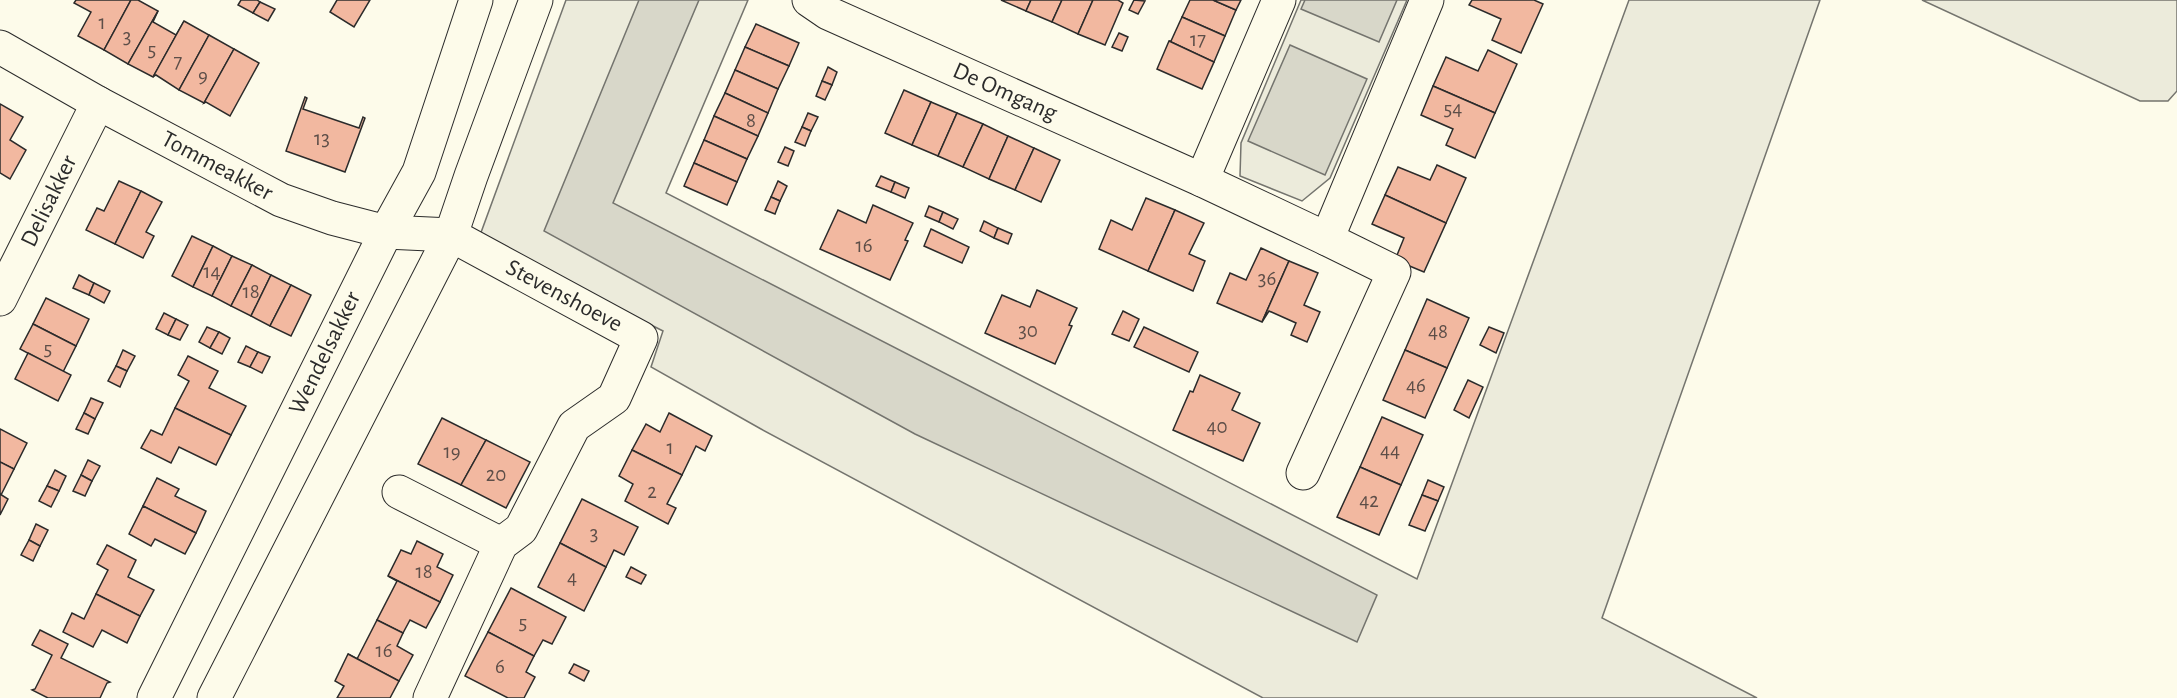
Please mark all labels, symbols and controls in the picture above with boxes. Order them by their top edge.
house number: 1 [98,12,106,33]
house number: 3 [123,26,131,47]
house number: 17 [1190,29,1206,50]
house number: 5 [148,39,156,60]
house number: 7 [174,51,183,72]
street label: De Omgang [949,58,1061,126]
house number: 9 [198,65,208,86]
house number: 54 [1444,98,1462,119]
house number: 8 [746,110,756,131]
street label: Tommeakker [157,127,277,205]
house number: 13 [314,128,330,149]
street label: Delisakker [17,151,82,251]
house number: 16 [855,235,873,256]
street label: Stevenshoeve [502,255,626,337]
house number: 14 [203,261,221,282]
house number: 36 [1258,268,1276,289]
house number: 18 [242,281,260,302]
street label: Wendelsakker [285,288,365,418]
house number: 30 [1018,320,1038,341]
house number: 48 [1428,321,1448,342]
house number: 5 [44,338,52,359]
house number: 46 [1406,375,1426,396]
house number: 40 [1206,416,1228,437]
house number: 1 [666,437,674,458]
house number: 44 [1380,440,1400,461]
house number: 19 [443,441,461,462]
house number: 20 [486,464,506,485]
house number: 2 [647,481,657,502]
house number: 42 [1359,490,1379,511]
house number: 3 [590,523,598,544]
house number: 18 [415,561,433,582]
house number: 4 [567,567,577,588]
house number: 5 [519,612,527,633]
house number: 16 [375,640,393,661]
house number: 6 [495,656,505,677]

